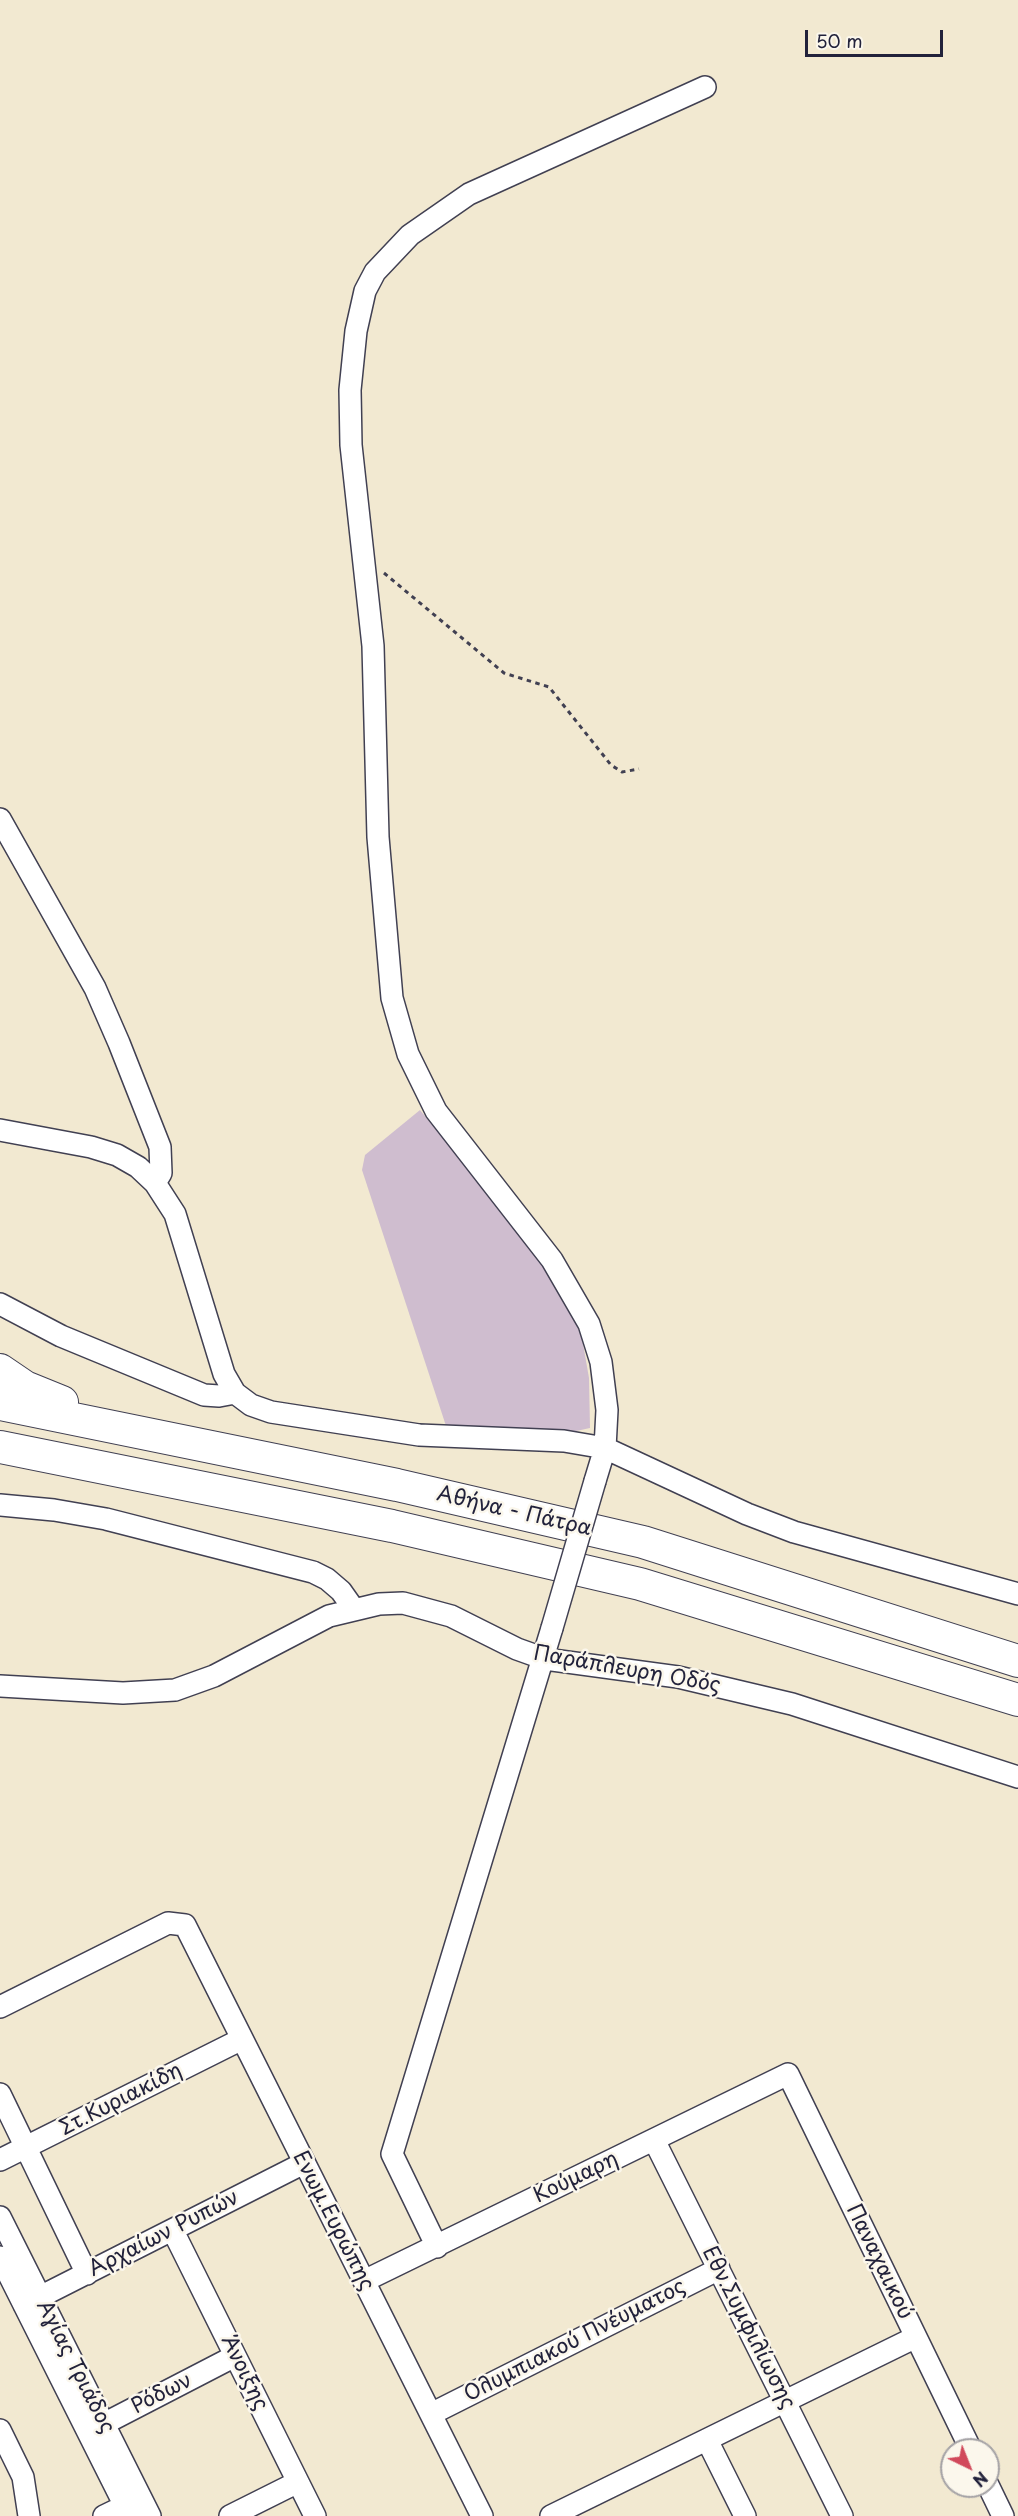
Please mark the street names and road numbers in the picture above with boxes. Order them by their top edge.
street label: Αθήνα - Πάτρα [434,1482,594,1542]
street label: Παράπλευρη Οδός [532,1641,722,1699]
street label: Στ.Κυριακίδη [56,2058,186,2142]
street label: Ενωμ.Ευρώπης [287,2147,379,2295]
street label: Κούμαρη [530,2147,622,2209]
street label: Αρχαίων Ρυπών [85,2185,243,2283]
street label: Παναχαικού [840,2201,918,2323]
street label: Εθν.Συμφιλίωσης [696,2242,800,2414]
street label: Ολυμπιακού Πνέυματος [460,2274,690,2408]
street label: Αγίας Τριάδος [31,2296,119,2438]
street label: Άνοιξης [215,2331,273,2415]
street label: Ρόδων [128,2368,196,2420]

